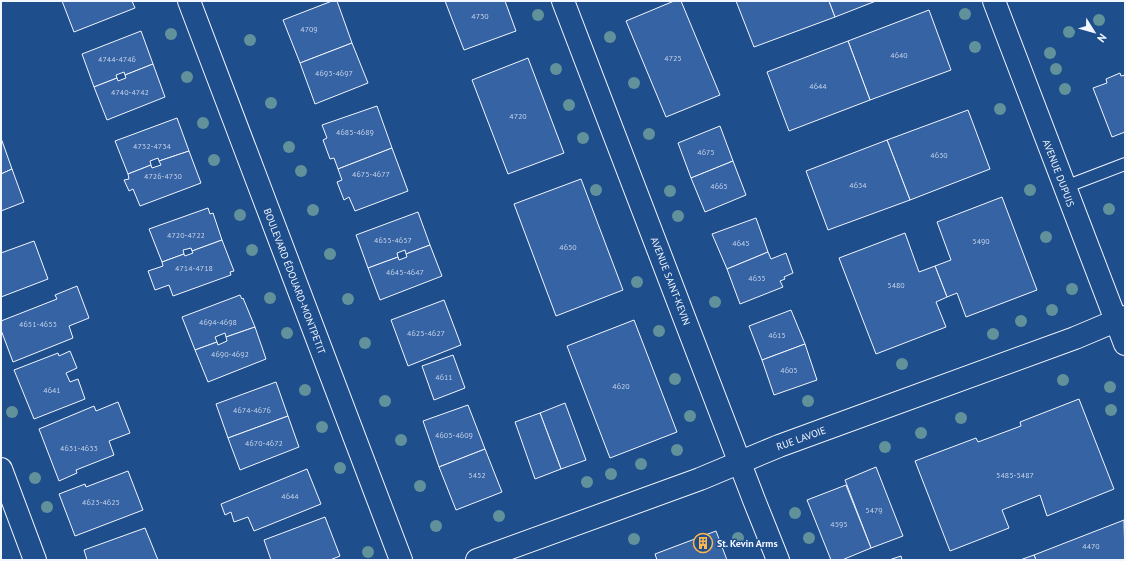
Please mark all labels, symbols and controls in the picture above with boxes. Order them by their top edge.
house number: 4730 [471,11,489,21]
north arrow [1074,12,1114,52]
house number: 4709 [300,24,318,34]
text: N [1094,31,1110,45]
house number: 4640 [890,50,908,60]
house number: 4725 [664,53,682,63]
house number: 4744-4746 [98,54,136,64]
house number: 4693-4697 [315,68,353,78]
house number: 4644 [809,81,827,91]
house number: 4740-4742 [111,87,149,97]
house number: 4720 [509,111,527,121]
house number: 4685-4689 [336,127,374,137]
street label: AVENUE DUPUIS [1040,138,1077,209]
house number: 4732-4734 [133,141,172,151]
house number: 4675 [697,147,715,157]
house number: 4630 [930,150,948,160]
house number: 4675-4677 [352,169,390,179]
house number: 4726-4730 [144,171,183,181]
house number: 4634 [849,180,867,190]
house number: 4665 [710,181,728,191]
street label: BOULEVARD ÉDOUARD-MONTPETIT [261,206,329,356]
house number: 4720-4722 [167,230,205,240]
house number: 4655-4657 [374,235,412,245]
street label: AVENUE SAINT-KEVIN [648,235,693,327]
house number: 5490 [972,236,990,246]
house number: 4645 [732,238,750,248]
house number: 4650 [559,242,577,252]
house number: 4714-4718 [175,263,213,273]
house number: 4645-4647 [386,267,424,277]
house number: 4635 [748,273,766,283]
house number: 5480 [887,280,905,290]
house number: 4694-4698 [199,317,237,327]
house number: 4651-4653 [19,319,57,329]
house number: 4625-4627 [407,328,445,338]
house number: 4615 [768,330,786,340]
house number: 4690-4692 [211,349,249,359]
house number: 4605 [780,365,798,375]
house number: 4611 [435,372,453,382]
house number: 4620 [612,381,630,391]
house number: 4641 [43,385,61,395]
house number: 4674-4676 [233,405,271,415]
street label: RUE LAVOIE [775,424,828,453]
house number: 4605-4609 [435,430,473,440]
house number: 4670-4672 [245,438,283,448]
house number: 4631-4633 [60,443,98,453]
house number: 5452 [468,470,486,480]
house number: 5485-5487 [996,470,1034,480]
house number: 4644 [281,491,299,501]
house number: 4623-4625 [82,497,120,507]
house number: 5479 [865,505,883,515]
house number: 4595 [830,519,848,529]
building icon: St. Kevin Arms [692,532,714,554]
place label: St. Kevin Arms [717,537,778,550]
house number: 4470 [1082,541,1100,551]

